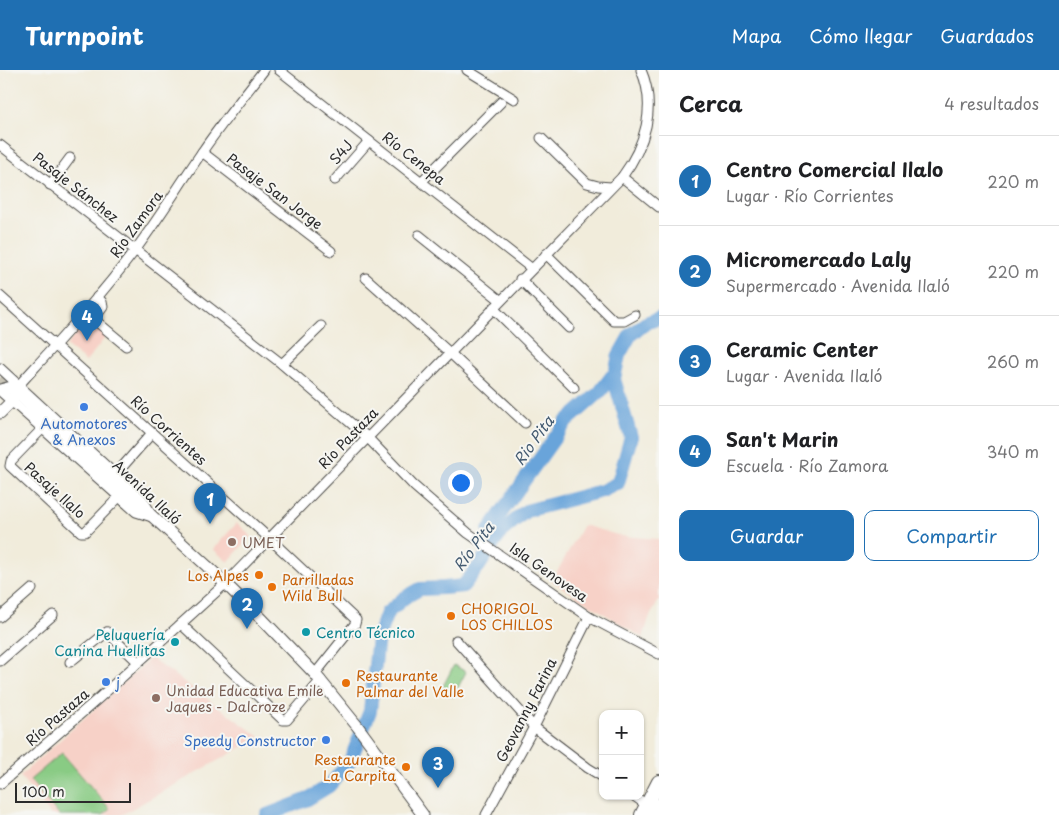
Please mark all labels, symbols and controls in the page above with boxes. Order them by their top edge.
text: Turnpoint [25,17,144,53]
text: Mapa [732,22,781,49]
text: Cómo llegar [809,22,912,49]
text: Guardados [940,22,1034,49]
text: Cerca [679,87,743,119]
text: 4 resultados [944,91,1039,115]
street label: Río Cenepa [378,127,451,190]
street label: S4J [324,135,358,169]
street label: Pasaje Sánchez [29,147,123,227]
street label: Pasaje San Jorge [223,148,327,234]
text: Centro Comercial Ilalo [726,155,943,183]
text: 1 [691,169,699,193]
text: 220 m [988,169,1039,193]
text: Lugar · Río Corrientes [726,183,893,207]
street label: Río Zamora [104,186,168,262]
text: Micromercado Laly [726,245,911,273]
text: 2 [689,259,701,283]
text: 220 m [988,259,1039,283]
text: Supermercado · Avenida Ilaló [726,273,950,297]
pin: 4 [71,300,103,341]
text: Ceramic Center [726,335,878,363]
text: 3 [690,349,700,373]
text: 260 m [987,349,1039,373]
text: Lugar · Avenida Ilaló [726,363,882,387]
street label: Río Corrientes [126,390,212,470]
marker: Automotores & Anexos [78,401,90,413]
street label: Río Pastaza [313,402,383,473]
water label: Rio Pita [507,410,559,469]
place label: Automotores & Anexos [41,413,127,450]
text: San't Marin [726,425,839,453]
text: 4 [690,439,700,463]
text: 340 m [987,439,1039,463]
text: Escuela · Río Zamora [726,453,888,477]
street label: Avenida Ilaló [108,455,186,529]
street label: Pasaje Ilalo [20,457,90,523]
your location [448,470,474,496]
pin: 1 [194,483,226,524]
button: Guardar [679,510,854,561]
button: Compartir [864,510,1039,561]
water label: Río Pita [447,516,499,575]
place label: UMET [242,532,285,553]
marker: UMET [226,536,238,548]
street label: Isla Genovesa [506,537,593,607]
place label: Los Alpes [187,565,249,586]
marker: Los Alpes [253,569,265,581]
place label: Parrilladas Wild Bull [282,569,354,606]
marker: Parrilladas Wild Bull [266,581,278,593]
pin: 2 [231,588,263,629]
place label: CHORIGOL LOS CHILLOS [461,598,553,635]
marker: CHORIGOL LOS CHILLOS [445,610,457,622]
place label: Centro Técnico [316,622,415,643]
place label: Peluquería Canina Huellitas [54,624,165,661]
marker: Centro Técnico [300,626,312,638]
marker: Peluquería Canina Huellitas [169,636,181,648]
street label: Geovanny Farina [491,654,561,766]
place label: Restaurante Palmar del Valle [356,665,464,702]
place label: j [114,672,120,693]
marker: j [100,676,112,688]
marker: Restaurante Palmar del Valle [340,677,352,689]
place label: Unidad Educativa Emile Jaques - Dalcroze [166,680,324,717]
street label: Río Pastaza [21,683,93,751]
marker: Unidad Educativa Emile Jaques - Dalcroze [150,692,162,704]
map controls [599,710,644,800]
button: + [599,710,644,755]
place label: Speedy Constructor [184,730,316,751]
marker: Speedy Constructor [320,734,332,746]
pin: 3 [422,747,454,788]
place label: Restaurante La Carpita [314,749,396,786]
button: − [599,755,644,800]
marker: Restaurante La Carpita [400,761,412,773]
scale bar [15,780,131,803]
text: 100 m [22,781,65,802]

